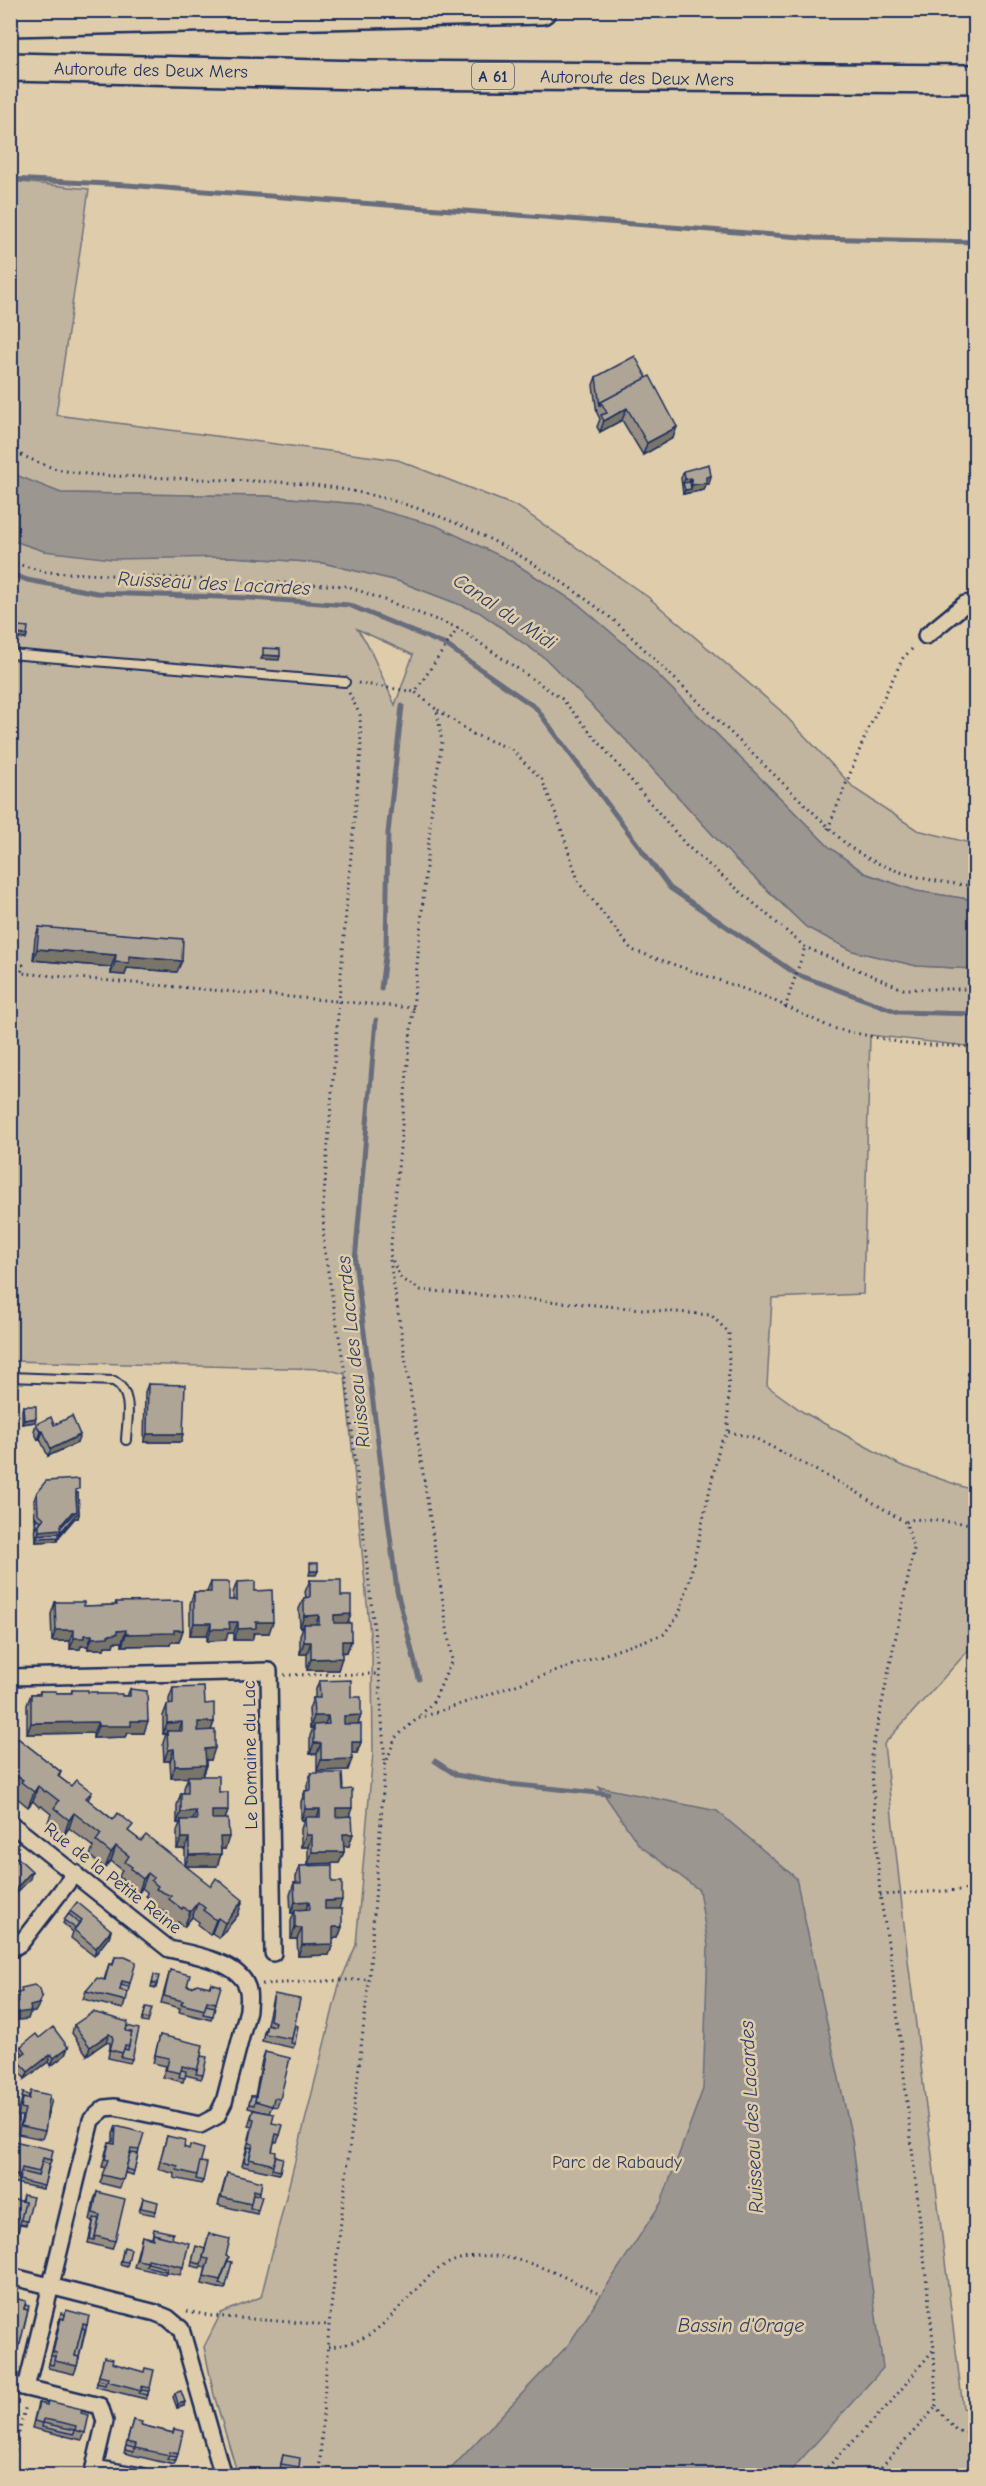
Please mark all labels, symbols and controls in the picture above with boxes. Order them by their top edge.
street label: Autoroute des Deux Mers [54,58,248,83]
road number: A 61 [472,63,514,89]
street label: Autoroute des Deux Mers [540,66,734,91]
water label: Ruisseau des Lacardes [117,567,312,600]
water label: Canal du Midi [449,569,561,655]
water label: Ruisseau des Lacardes [332,1254,375,1449]
street label: Le Domaine du Lac [239,1680,262,1830]
street label: Rue de la Petite Reine [40,1818,186,1939]
water label: Ruisseau des Lacardes [735,2019,768,2214]
park label: Parc de Rabaudy [552,2152,683,2173]
water label: Bassin d'Orage [678,2314,804,2337]

